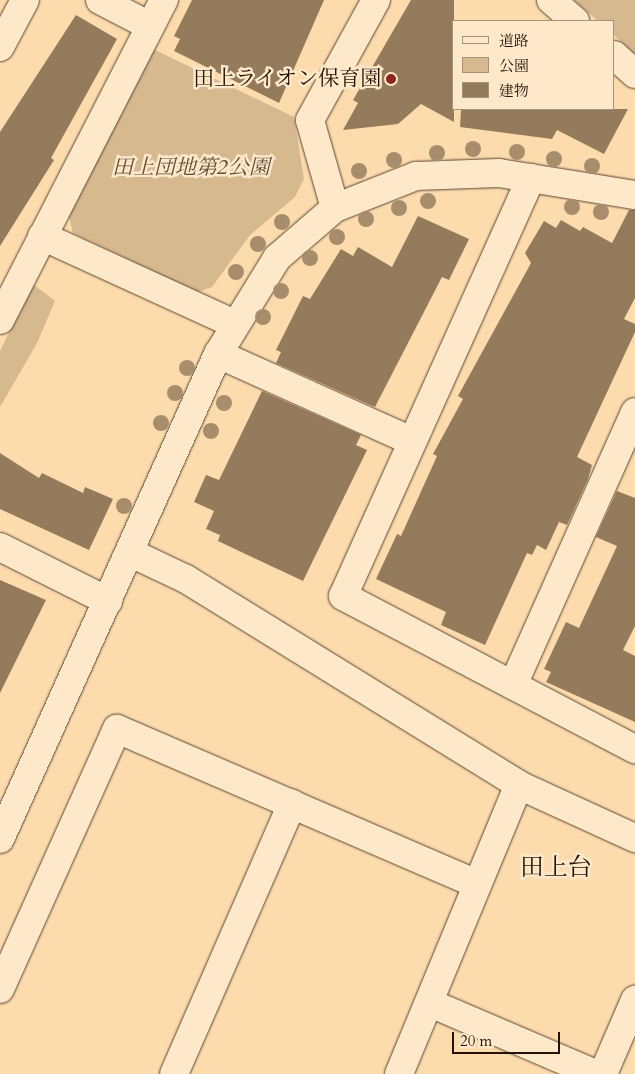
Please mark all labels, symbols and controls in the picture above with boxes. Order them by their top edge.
legend [452,20,615,110]
text: 道路 [499,31,529,51]
text: 公園 [499,56,529,76]
place label: 田上ライオン保育園 [192,66,381,92]
marker: 田上ライオン保育園 [385,73,397,85]
text: 建物 [499,81,529,101]
park label: 田上団地第2公園 [112,155,270,181]
district label: 田上台 [520,854,592,882]
scale bar [455,1022,562,1054]
text: 20 m [460,1031,492,1051]

